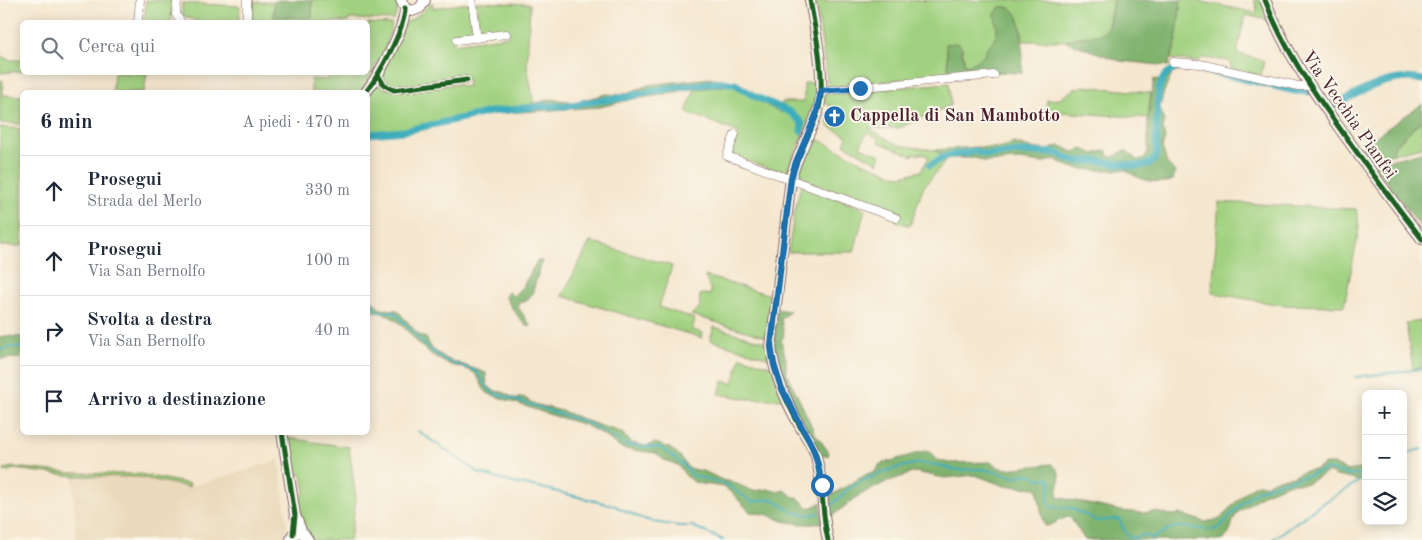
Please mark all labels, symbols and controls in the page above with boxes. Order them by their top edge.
search box [20,20,370,75]
icon: search [38,34,66,62]
text: Cerca qui [78,38,155,57]
street label: Via Vecchia Pianfei [1298,48,1400,182]
route end [849,77,872,100]
church icon: Cappella di San Mambotto [822,104,846,128]
place label: Cappella di San Mambotto [850,107,1060,125]
text: 6 min [40,112,93,133]
text: A piedi · 470 m [242,115,350,131]
text: Prosegui [87,171,162,190]
icon: ahead [40,177,68,205]
text: 330 m [305,183,350,199]
text: Strada del Merlo [87,194,202,210]
text: Prosegui [87,241,162,260]
icon: ahead [40,247,68,275]
text: 100 m [305,253,350,269]
text: Via San Bernolfo [87,264,205,280]
text: Svolta a destra [87,311,212,330]
icon: right [40,317,68,345]
text: 40 m [314,323,350,339]
text: Via San Bernolfo [87,334,205,350]
icon: arrive [40,387,68,415]
map controls [1362,390,1407,525]
button: + [1362,390,1407,435]
text: Arrivo a destinazione [87,391,266,410]
button: − [1362,435,1407,480]
route start [811,474,834,497]
button: layers [1362,480,1407,525]

